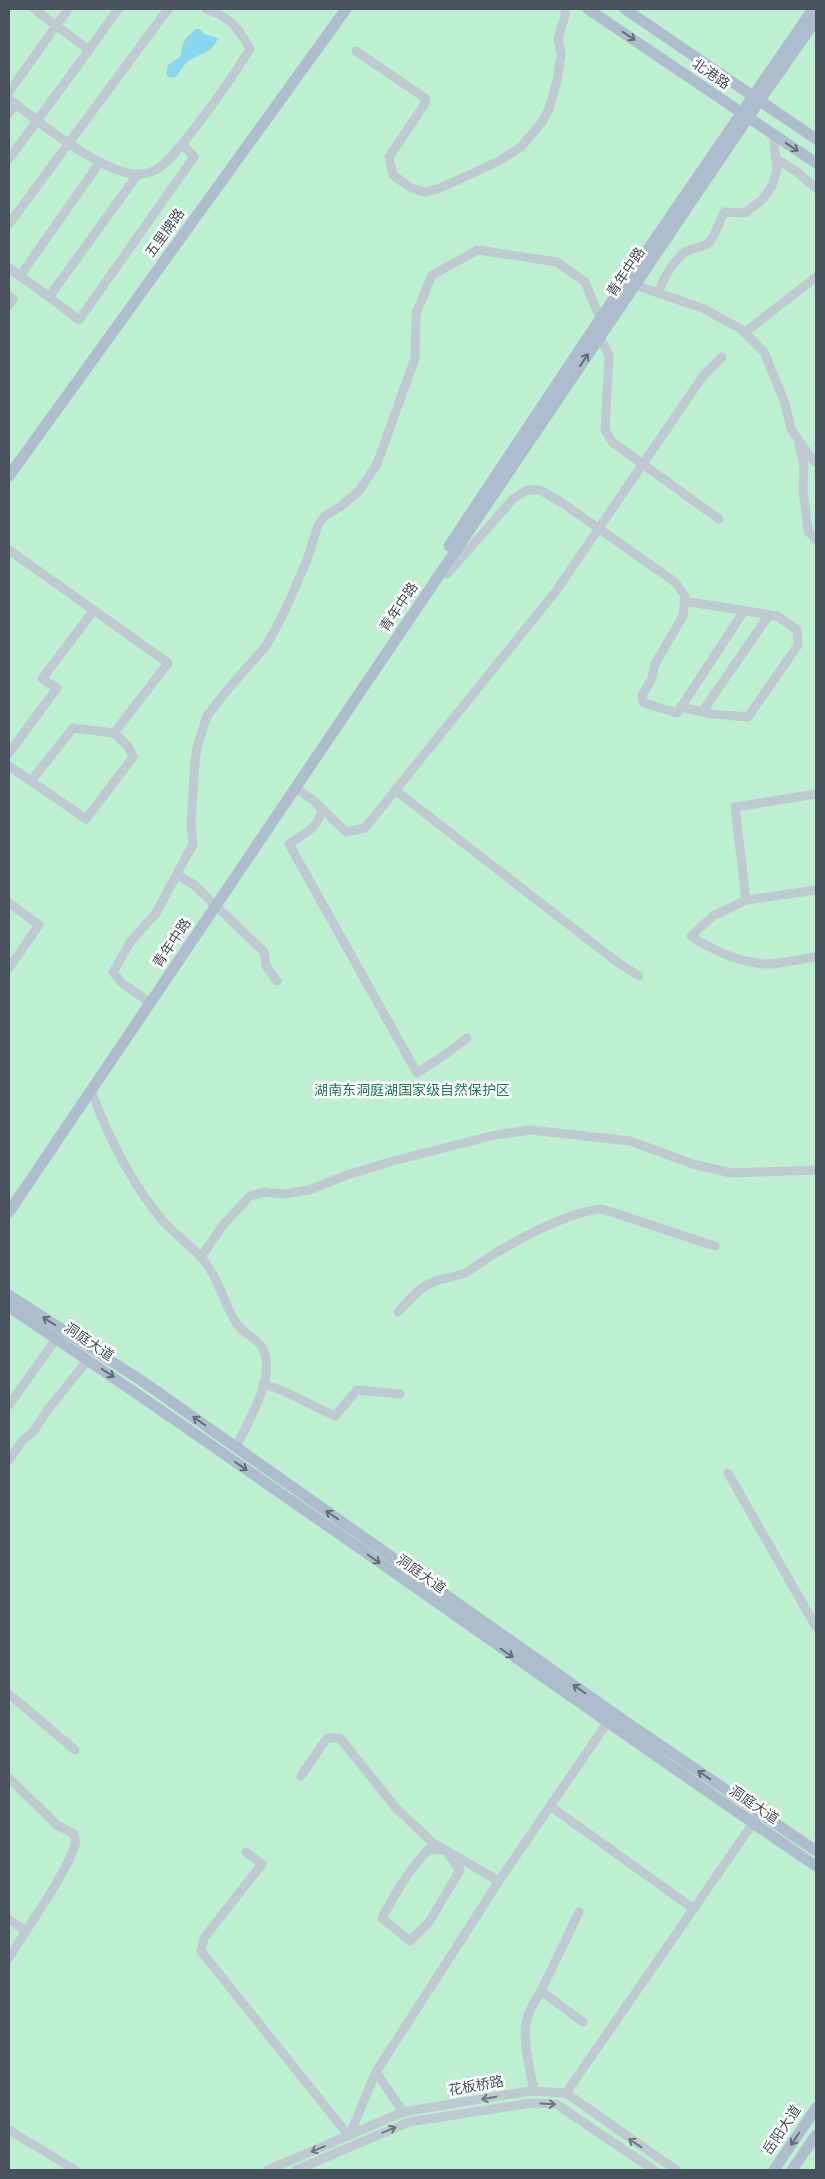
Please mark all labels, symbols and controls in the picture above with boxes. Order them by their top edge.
one-way arrow [622,31,636,41]
street label: 北港路 [689,55,733,93]
one-way arrow [785,142,799,152]
street label: 五里牌路 [142,205,188,261]
street label: 青年中路 [603,244,649,300]
one-way arrow [579,353,589,367]
street label: 青年中路 [376,579,422,635]
street label: 青年中路 [149,915,195,971]
park label: 湖南东洞庭湖国家级自然保护区 [314,1082,510,1099]
one-way arrow [42,1316,56,1326]
street label: 洞庭大道 [61,1319,117,1365]
one-way arrow [100,1368,114,1378]
one-way arrow [192,1416,206,1426]
one-way arrow [234,1461,248,1471]
one-way arrow [325,1510,339,1520]
street label: 洞庭大道 [393,1551,449,1597]
one-way arrow [367,1554,381,1564]
one-way arrow [500,1648,514,1658]
one-way arrow [572,1684,586,1694]
one-way arrow [697,1770,711,1780]
street label: 洞庭大道 [726,1782,782,1828]
street label: 花板桥路 [447,2073,505,2099]
one-way arrow [482,2093,498,2103]
one-way arrow [540,2099,556,2108]
street label: 岳阳大道 [759,2102,805,2158]
one-way arrow [381,2125,396,2135]
one-way arrow [790,2132,800,2146]
one-way arrow [629,2138,643,2148]
one-way arrow [311,2144,326,2154]

